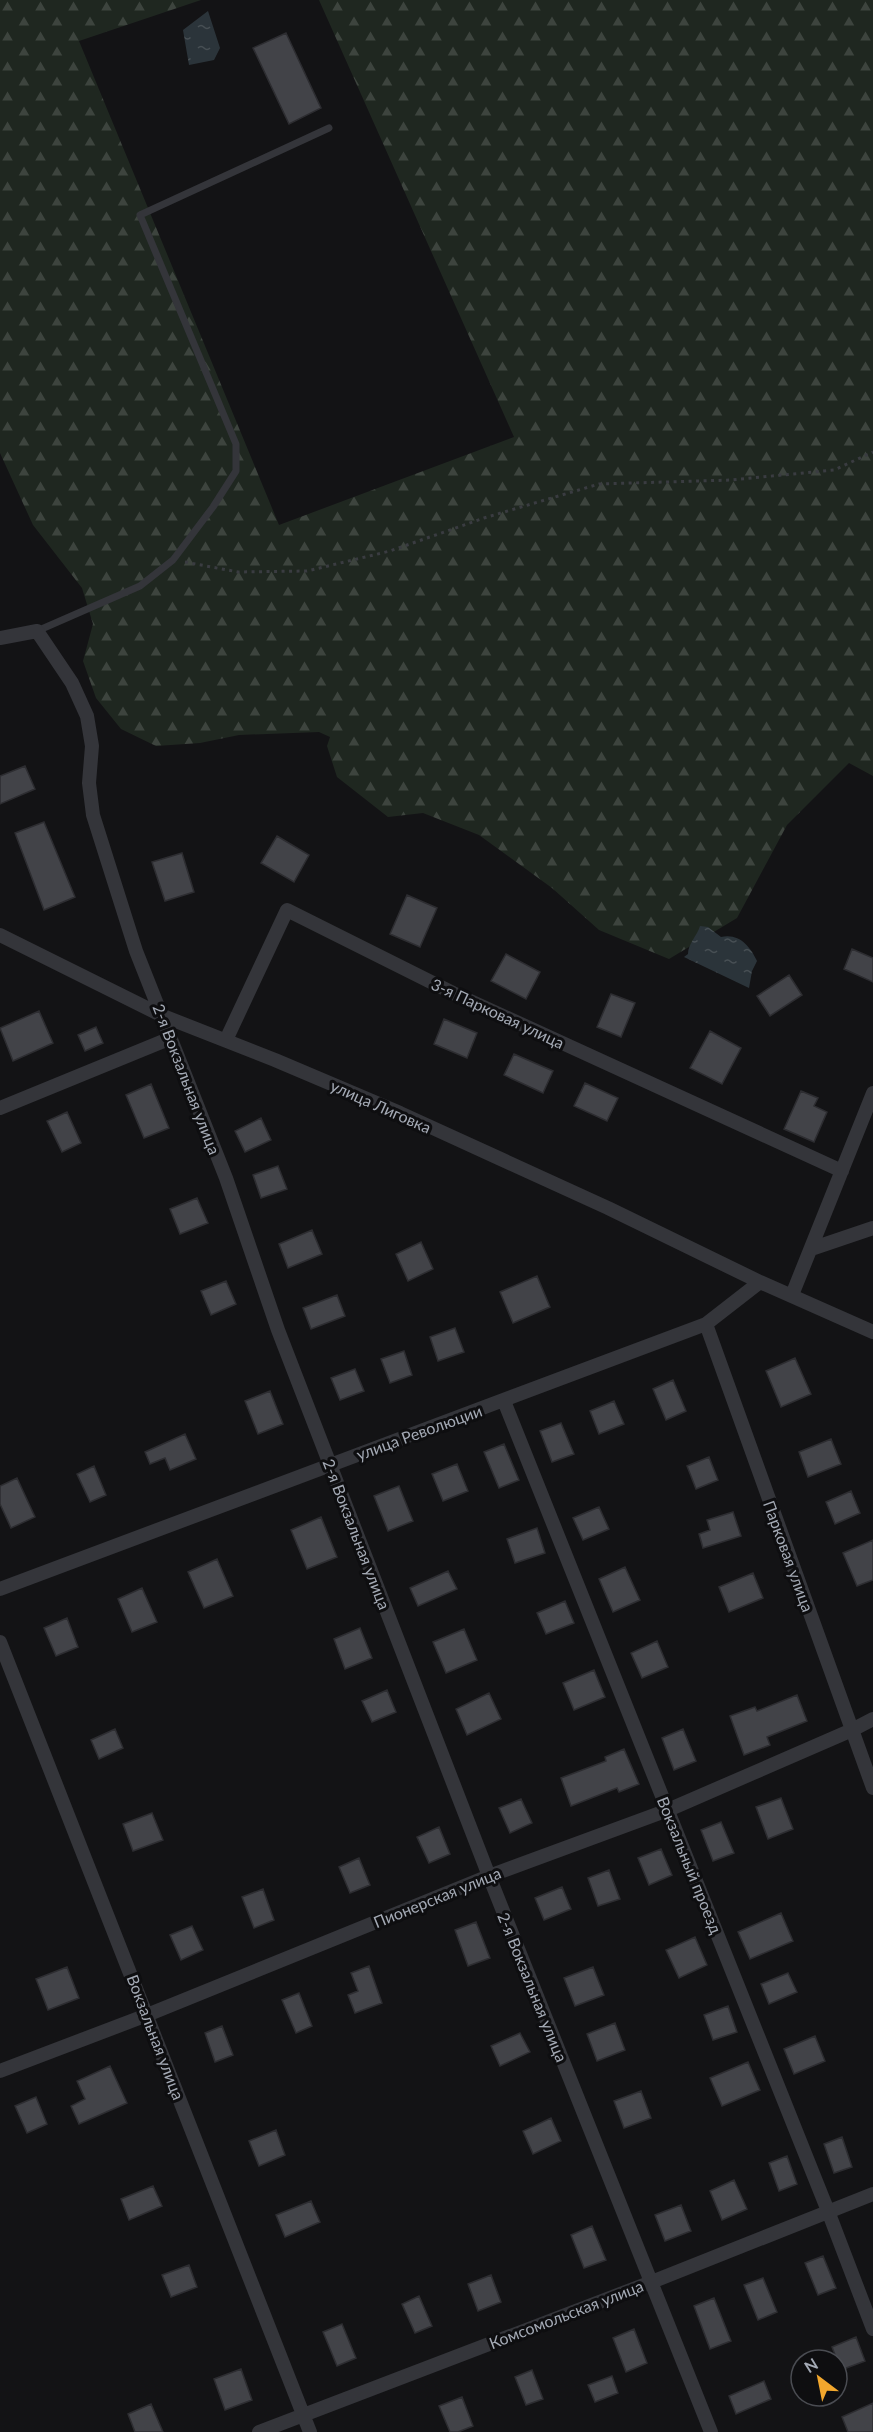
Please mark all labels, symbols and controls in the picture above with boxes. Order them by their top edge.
street label: 3-я Парковая улица [429,974,567,1052]
street label: 2-я Вокзальная улица [150,1001,224,1157]
street label: улица Лиговка [328,1075,434,1137]
street label: улица Революции [354,1400,484,1464]
street label: 2-я Вокзальная улица [320,1456,394,1612]
street label: Парковая улица [760,1498,818,1614]
street label: Вокзальный проезд [654,1794,726,1936]
street label: Пионерская улица [370,1863,504,1931]
street label: 2-я Вокзальная улица [494,1909,572,2065]
street label: Вокзальная улица [123,1972,189,2102]
street label: Комсомольская улица [486,2276,646,2352]
north arrow [789,2348,849,2408]
text: N [801,2354,821,2376]

